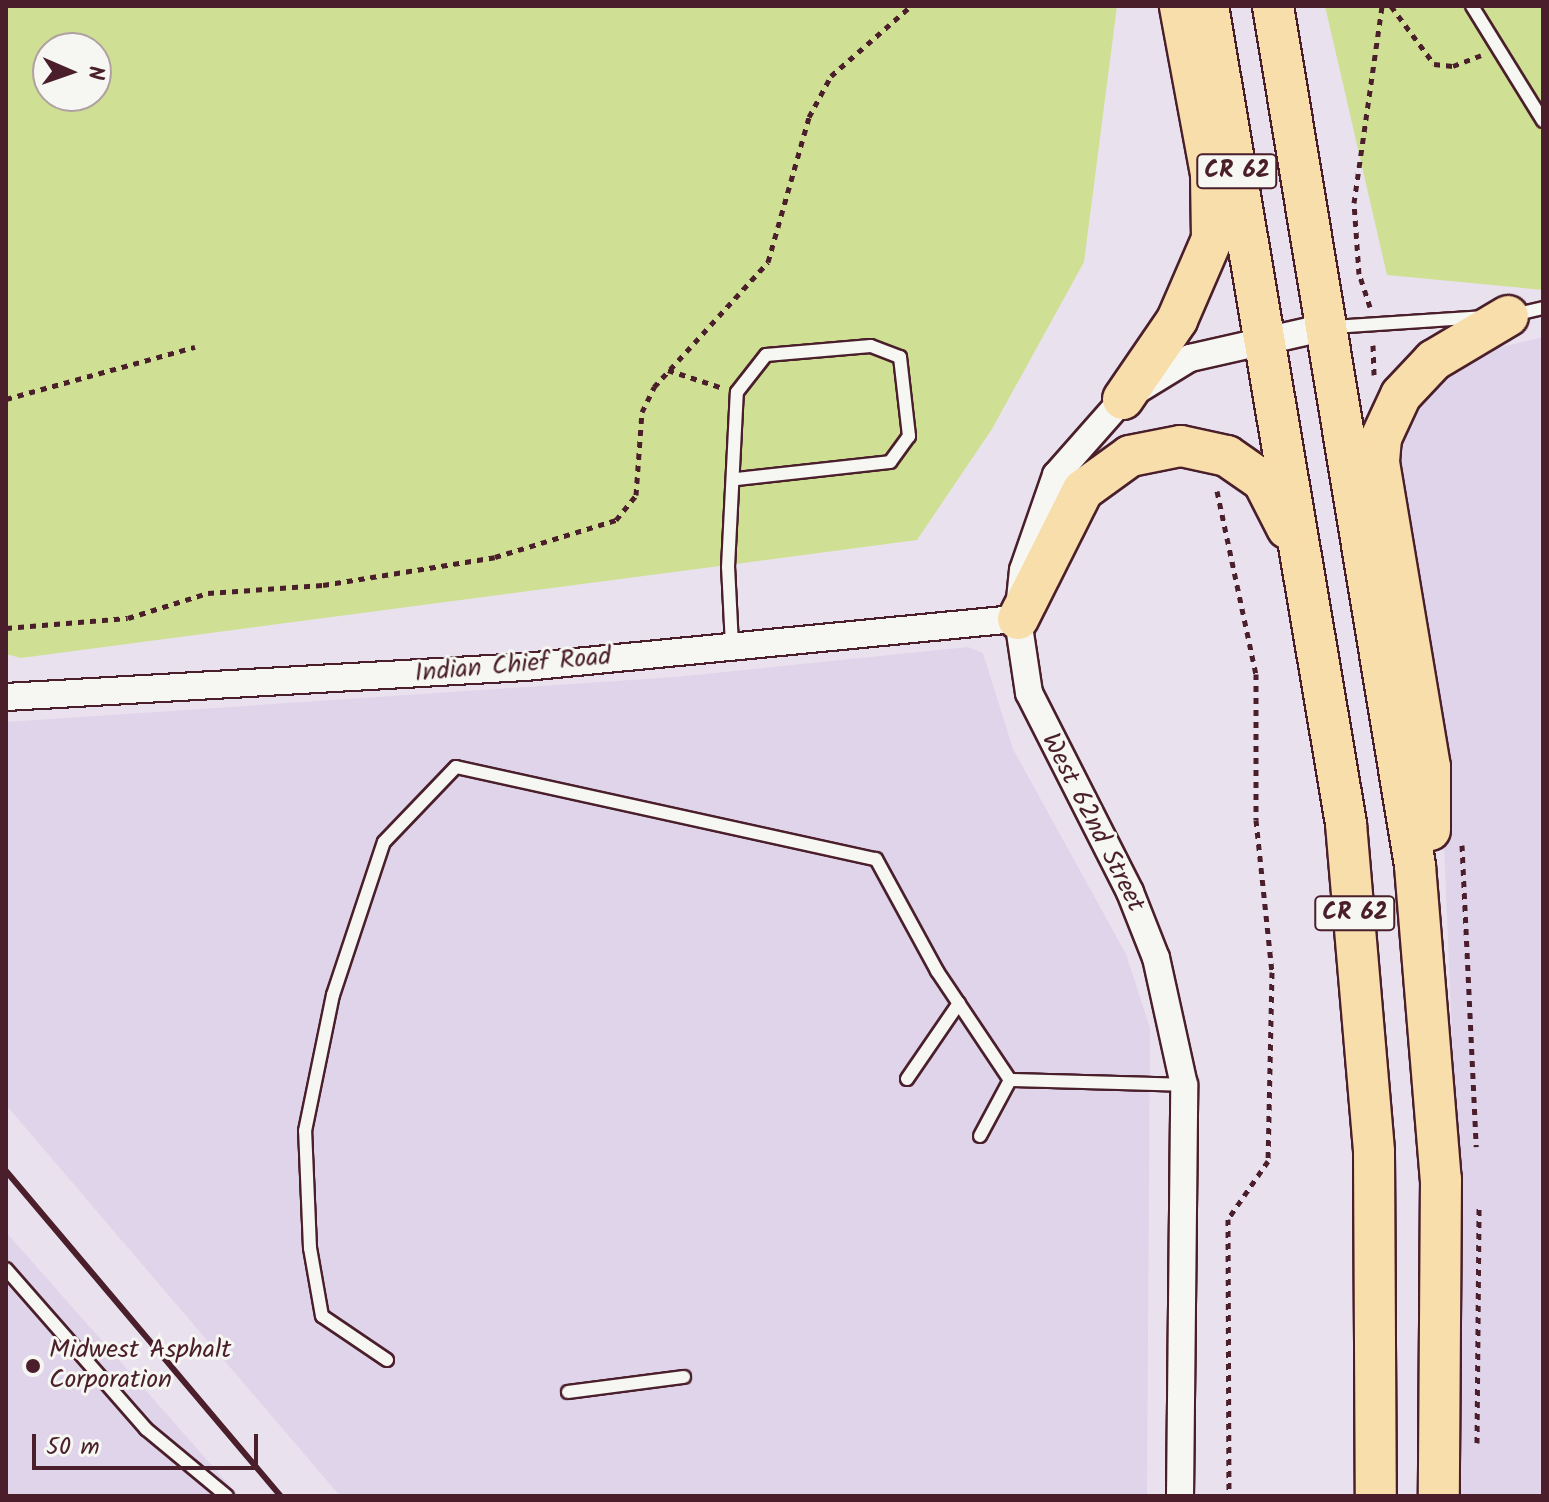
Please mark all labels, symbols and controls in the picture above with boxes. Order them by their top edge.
north arrow [32,32,112,112]
text: N [77,65,112,80]
road number: CR 62 [1195,151,1279,191]
street label: Indian Chief Road [413,642,613,690]
street label: West 62nd Street [1034,728,1150,918]
road number: CR 62 [1313,893,1397,933]
place label: Midwest Asphalt Corporation [49,1335,231,1396]
marker: Midwest Asphalt Corporation [24,1357,42,1375]
scale bar [36,1418,262,1468]
text: 50 m [46,1428,100,1467]

